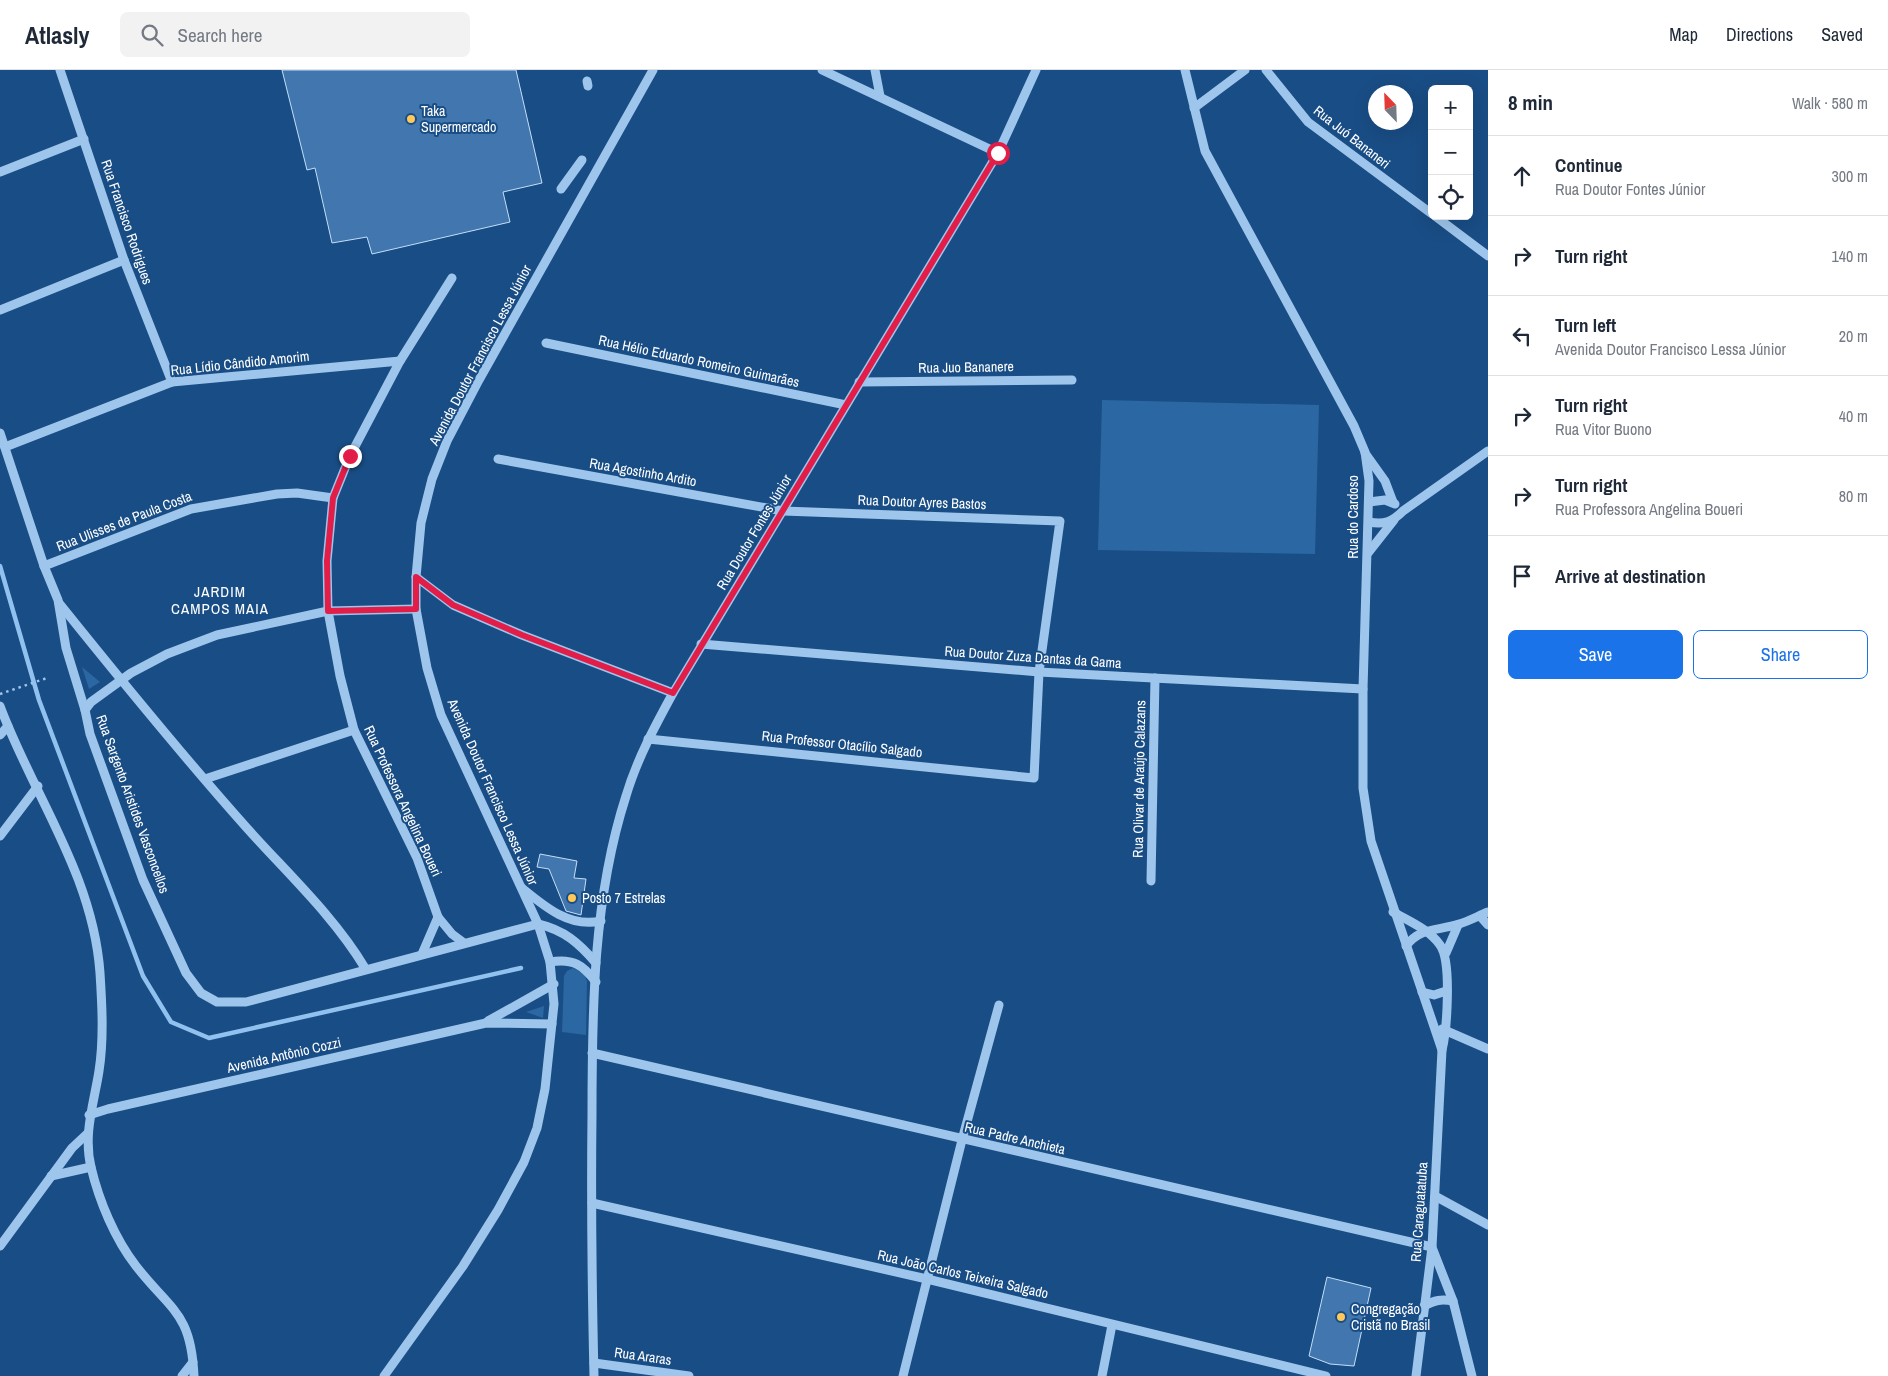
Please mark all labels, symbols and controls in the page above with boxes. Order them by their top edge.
search box [120,12,470,57]
text: Atlasly [25,19,90,51]
icon: search [138,21,166,49]
text: Search here [178,22,262,48]
text: Map [1669,22,1698,47]
text: Directions [1726,22,1793,47]
text: Saved [1821,22,1863,47]
north arrow [1368,85,1413,130]
map controls [1428,85,1473,220]
button: + [1428,85,1473,130]
text: 8 min [1508,88,1553,117]
text: Walk · 580 m [1792,92,1868,114]
street label: Rua Juó Bananeri [1310,101,1394,173]
place label: Taka Supermercado [421,102,496,136]
marker: Taka Supermercado [405,113,417,125]
button: − [1428,130,1473,175]
route start [987,142,1010,165]
text: Continue [1555,152,1623,178]
street label: Rua Francisco Rodrigues [97,157,157,287]
icon: ahead [1508,162,1536,190]
text: 300 m [1832,165,1868,187]
button: locate [1428,175,1473,220]
text: Rua Doutor Fontes Júnior [1555,178,1705,200]
icon: right [1508,242,1536,270]
text: Turn right [1555,243,1627,269]
text: 140 m [1832,245,1868,267]
street label: Avenida Doutor Francisco Lessa Júnior [424,261,535,449]
text: Turn left [1555,312,1616,338]
icon: left [1508,322,1536,350]
text: 20 m [1839,325,1868,347]
street label: Rua Hélio Eduardo Romeiro Guimarães [597,331,801,391]
text: Avenida Doutor Francisco Lessa Júnior [1555,338,1786,360]
street label: Rua Lídio Cândido Amorim [170,347,310,379]
street label: Rua Juo Bananere [918,357,1014,377]
text: Turn right [1555,392,1627,418]
icon: right [1508,402,1536,430]
text: 40 m [1839,405,1868,427]
text: Rua Vitor Buono [1555,418,1652,440]
route end [339,445,362,468]
street label: Rua Agostinho Ardito [588,454,698,490]
street label: Rua Doutor Fontes Júnior [712,471,796,593]
text: Turn right [1555,472,1627,498]
street label: Rua do Cardoso [1344,475,1362,559]
icon: right [1508,482,1536,510]
text: 80 m [1839,485,1868,507]
street label: Rua Ulisses de Paula Costa [54,487,195,555]
street label: Rua Doutor Ayres Bastos [857,491,987,513]
text: Rua Professora Angelina Boueri [1555,498,1743,520]
icon: arrive [1508,562,1536,590]
text: Arrive at destination [1555,563,1706,589]
district label: JARDIM CAMPOS MAIA [171,581,269,619]
button: Save [1508,630,1683,679]
button: Share [1693,630,1868,679]
street label: Rua Doutor Zuza Dantas da Gama [944,642,1123,672]
street label: Avenida Doutor Francisco Lessa Júnior [443,695,542,888]
street label: Rua Olivar de Araújo Calazans [1129,700,1149,858]
street label: Rua Sargento Aristides Vasconcellos [92,712,174,896]
street label: Rua Professora Angelina Boueri [360,723,446,879]
street label: Rua Professor Otacílio Salgado [761,727,923,761]
place label: Posto 7 Estrelas [582,889,666,907]
marker: Posto 7 Estrelas [566,892,578,904]
street label: Avenida Antônio Cozzi [224,1033,343,1077]
street label: Rua Padre Anchieta [963,1118,1068,1158]
street label: Rua Caraguatatuba [1407,1161,1432,1263]
street label: Rua João Carlos Teixeira Salgado [876,1246,1050,1302]
place label: Congregação Cristã no Brasil [1351,1300,1430,1334]
marker: Congregação Cristã no Brasil [1335,1311,1347,1323]
street label: Rua Araras [613,1343,673,1369]

